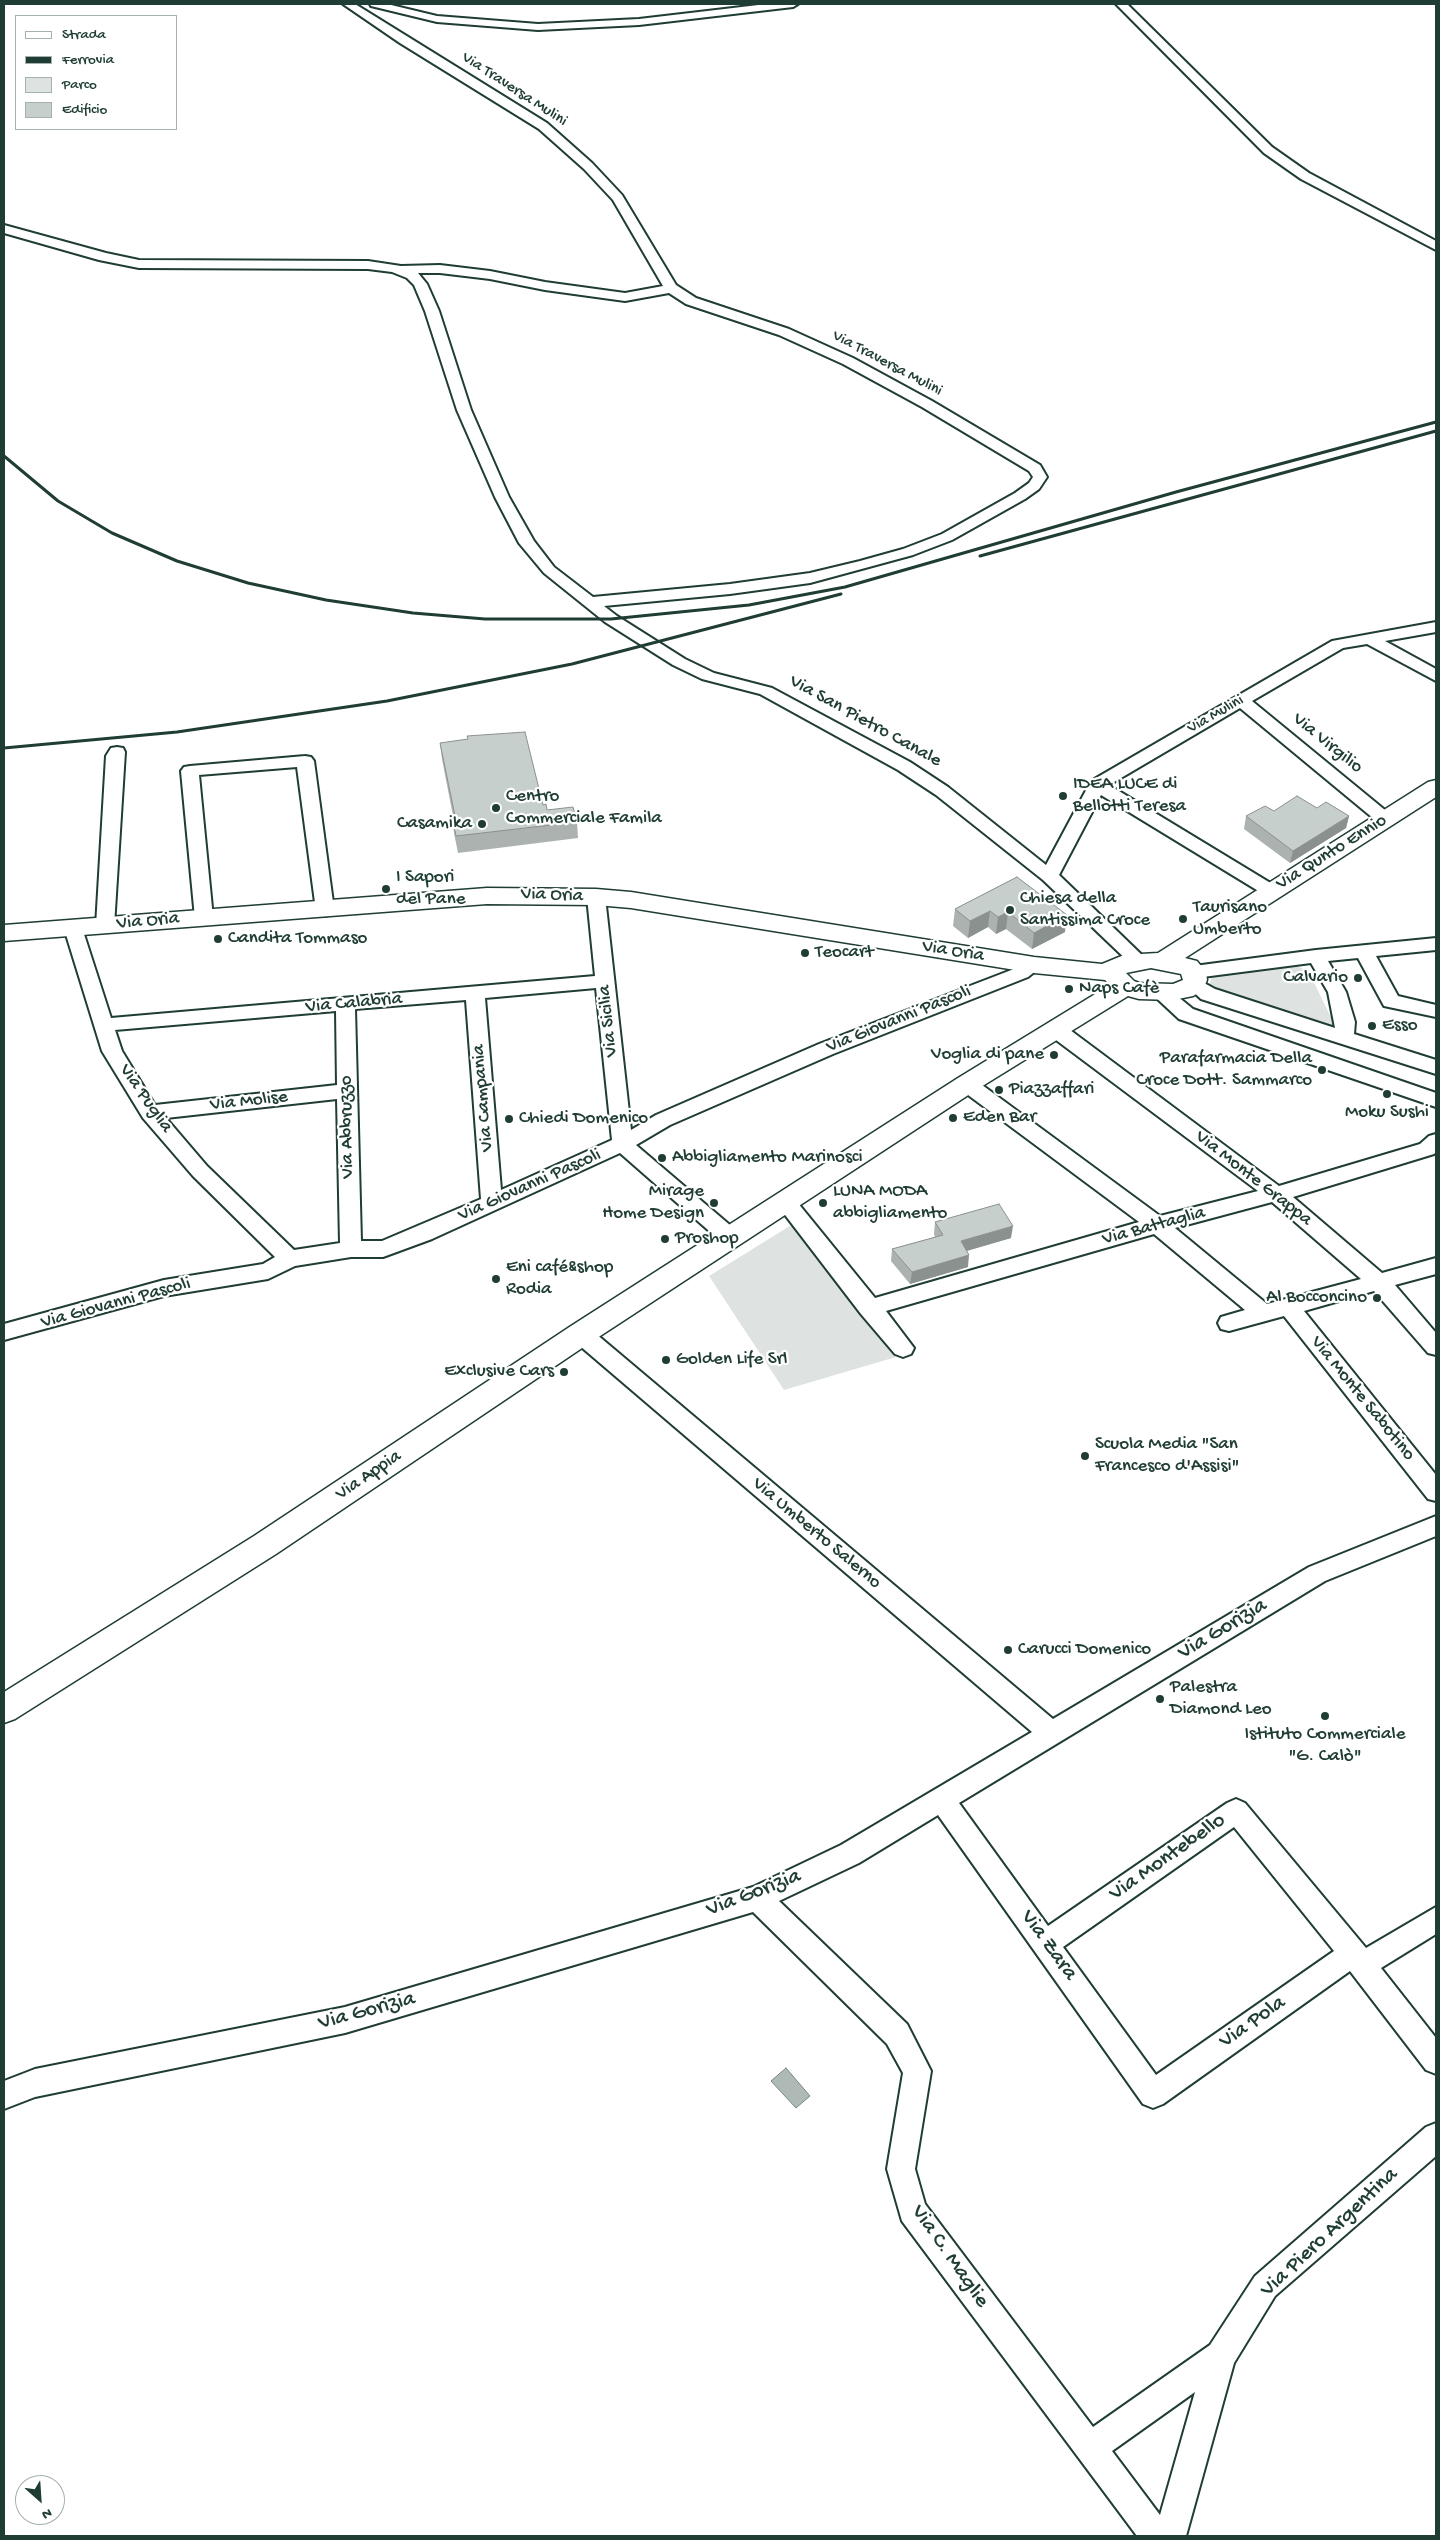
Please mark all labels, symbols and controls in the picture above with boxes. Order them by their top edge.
legend [15,15,178,130]
text: Strada [62,26,106,44]
street label: Via Traversa Mulini [458,49,570,131]
text: Ferrovia [62,51,114,69]
text: Parco [62,76,97,94]
text: Edificio [62,101,107,119]
street label: Via Traversa Mulini [829,327,945,401]
street label: Via San Pietro Canale [785,671,945,773]
street label: Via Mulini [1184,691,1248,739]
street label: Via Virgilio [1287,709,1367,779]
place label: IDEA LUCE di Bellotti Teresa [1073,774,1186,818]
place label: Centro Commerciale Famila [506,786,662,830]
marker: IDEA LUCE di Bellotti Teresa [1057,790,1069,802]
marker: Centro Commerciale Famila [490,802,502,814]
street label: Via Qunto Ennio [1272,810,1392,896]
place label: Casamika [397,813,472,835]
marker: Casamika [476,818,488,830]
place label: I Sapori del Pane [396,867,465,911]
marker: I Sapori del Pane [380,883,392,895]
street label: Via Oria [520,884,584,908]
place label: Chiesa della Santissima Croce [1020,888,1150,932]
place label: Taurisano Umberto [1193,897,1267,941]
marker: Chiesa della Santissima Croce [1004,904,1016,916]
street label: Via Oria [116,908,180,936]
marker: Taurisano Umberto [1177,913,1189,925]
place label: Candita Tommaso [228,928,367,950]
marker: Candita Tommaso [212,933,224,945]
street label: Via Oria [920,936,986,968]
place label: Teocart [815,942,873,964]
marker: Teocart [799,947,811,959]
place label: Calvario [1283,967,1348,989]
marker: Calvario [1352,972,1364,984]
place label: Naps Cafè [1079,978,1159,1000]
street label: Via Giovanni Pascoli [823,981,975,1059]
marker: Naps Cafè [1063,983,1075,995]
street label: Via Sicilia [594,984,624,1058]
street label: Via Calabria [305,988,403,1020]
place label: Esso [1382,1015,1418,1037]
marker: Esso [1366,1020,1378,1032]
street label: Via Campania [468,1043,500,1153]
place label: Voglia di pane [931,1044,1044,1066]
place label: Parafarmacia Della Croce Dott. Sammarco [1136,1048,1312,1092]
marker: Voglia di pane [1048,1049,1060,1061]
street label: Via Puglia [113,1060,177,1138]
marker: Parafarmacia Della Croce Dott. Sammarco [1316,1064,1328,1076]
street label: Via Abbruzzo [336,1075,360,1179]
place label: Piazzaffari [1009,1079,1094,1101]
marker: Piazzaffari [993,1084,1005,1096]
street label: Via Molise [209,1087,289,1117]
marker: Moku Sushi [1381,1088,1393,1100]
place label: Moku Sushi [1345,1102,1429,1124]
place label: Eden Bar [963,1107,1036,1129]
place label: Chiedi Domenico [519,1108,648,1130]
marker: Eden Bar [947,1112,959,1124]
marker: Chiedi Domenico [503,1113,515,1125]
street label: Via Monte Grappa [1190,1126,1316,1232]
street label: Via Giovanni Pascoli [455,1144,605,1228]
place label: Abbigliamento Marinosci [672,1147,863,1169]
marker: Abbigliamento Marinosci [656,1152,668,1164]
place label: Mirage Home Design [602,1181,704,1225]
place label: LUNA MODA abbigliamento [833,1181,947,1225]
marker: Mirage Home Design [708,1197,720,1209]
marker: LUNA MODA abbigliamento [817,1197,829,1209]
street label: Via Battaglia [1100,1202,1208,1252]
place label: Proshop [675,1228,738,1250]
marker: Proshop [659,1233,671,1245]
place label: Eni café&shop Rodia [506,1257,613,1301]
street label: Via Giovanni Pascoli [39,1273,193,1335]
marker: Eni café&shop Rodia [490,1273,502,1285]
place label: Al Bocconcino [1266,1287,1367,1309]
marker: Al Bocconcino [1371,1292,1383,1304]
street label: Via Monte Sabotino [1305,1332,1419,1466]
place label: Golden Life Srl [676,1349,787,1371]
marker: Golden Life Srl [660,1354,672,1366]
place label: Exclusive Cars [444,1361,554,1383]
marker: Exclusive Cars [558,1366,570,1378]
place label: Scuola Media "San Francesco d'Assisi" [1095,1434,1239,1478]
street label: Via Appia [332,1446,406,1506]
marker: Scuola Media "San Francesco d'Assisi" [1079,1450,1091,1462]
street label: Via Umberto Salerno [747,1473,885,1595]
street label: Via Gorizia [1174,1593,1272,1667]
place label: Carucci Domenico [1018,1639,1151,1661]
marker: Carucci Domenico [1002,1644,1014,1656]
place label: Palestra Diamond Leo [1170,1677,1272,1721]
marker: Palestra Diamond Leo [1154,1693,1166,1705]
marker: Istituto Commerciale "G. Calò" [1319,1710,1331,1722]
place label: Istituto Commerciale "G. Calò" [1244,1724,1406,1768]
street label: Via Montebello [1105,1808,1231,1908]
street label: Via Gorizia [703,1864,805,1924]
street label: Via Zara [1014,1906,1082,1986]
street label: Via Gorizia [316,1986,418,2038]
street label: Via Pola [1215,1991,1291,2055]
street label: Via Piero Argentina [1256,2162,1404,2304]
street label: Via C. Maglie [904,2201,994,2313]
north arrow [15,2475,65,2525]
text: N [39,2503,54,2523]

